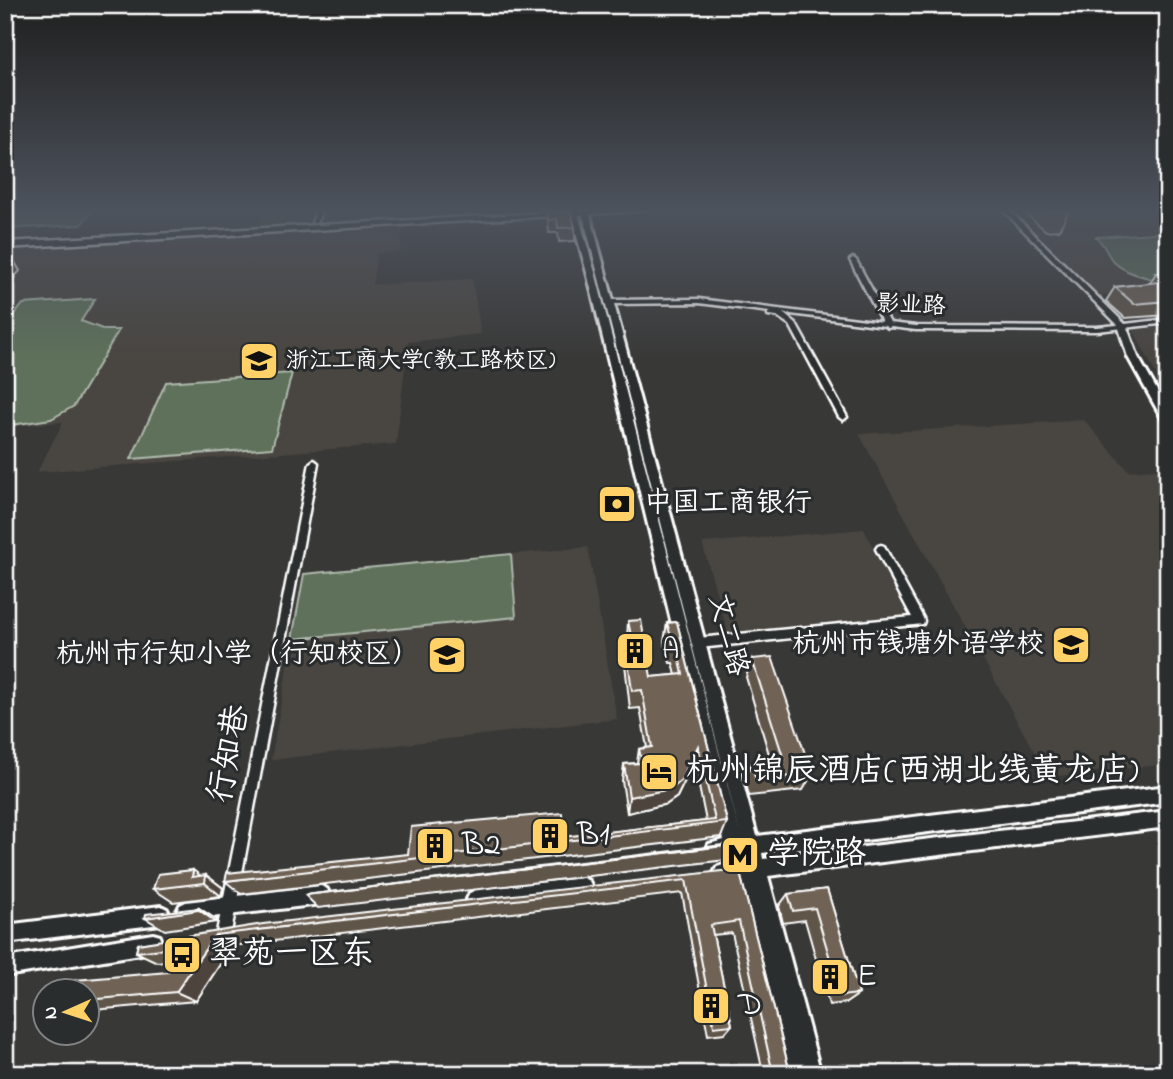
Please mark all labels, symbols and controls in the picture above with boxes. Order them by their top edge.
street label: 影业路 [876,288,946,324]
school or university icon: 浙江工商大学(教工路校区) [238,340,280,382]
place label: 浙江工商大学(教工路校区) [286,345,556,378]
bank icon: 中国工商银行 [596,483,638,525]
place label: 中国工商银行 [644,484,812,525]
street label: 文二路 [696,589,758,681]
school or university icon: 杭州市钱塘外语学校 [1050,624,1092,666]
place label: 杭州市钱塘外语学校 [792,625,1044,666]
building icon: A [614,630,656,672]
place label: A [662,631,679,672]
school or university icon: 杭州市行知小学（行知校区） [426,634,468,676]
place label: 杭州市行知小学（行知校区） [56,635,420,676]
street label: 行知巷 [197,701,263,807]
place label: 杭州锦辰酒店(西湖北线黄龙店) [686,748,1139,796]
hotel icon: 杭州锦辰酒店(西湖北线黄龙店) [638,751,680,793]
place label: B1 [576,812,610,860]
building icon: B1 [529,815,571,857]
place label: B2 [461,822,501,870]
building icon: B2 [414,825,456,867]
place label: 学院路 [767,831,866,879]
metro station icon: 学院路 [719,834,761,876]
place label: 翠苑一区东 [209,931,374,979]
bus stop icon: 翠苑一区东 [161,934,203,976]
place label: E [857,953,877,1001]
building icon: E [809,956,851,998]
north arrow [32,978,102,1048]
place label: D [737,982,762,1030]
building icon: D [690,985,732,1027]
text: N [38,1005,65,1020]

